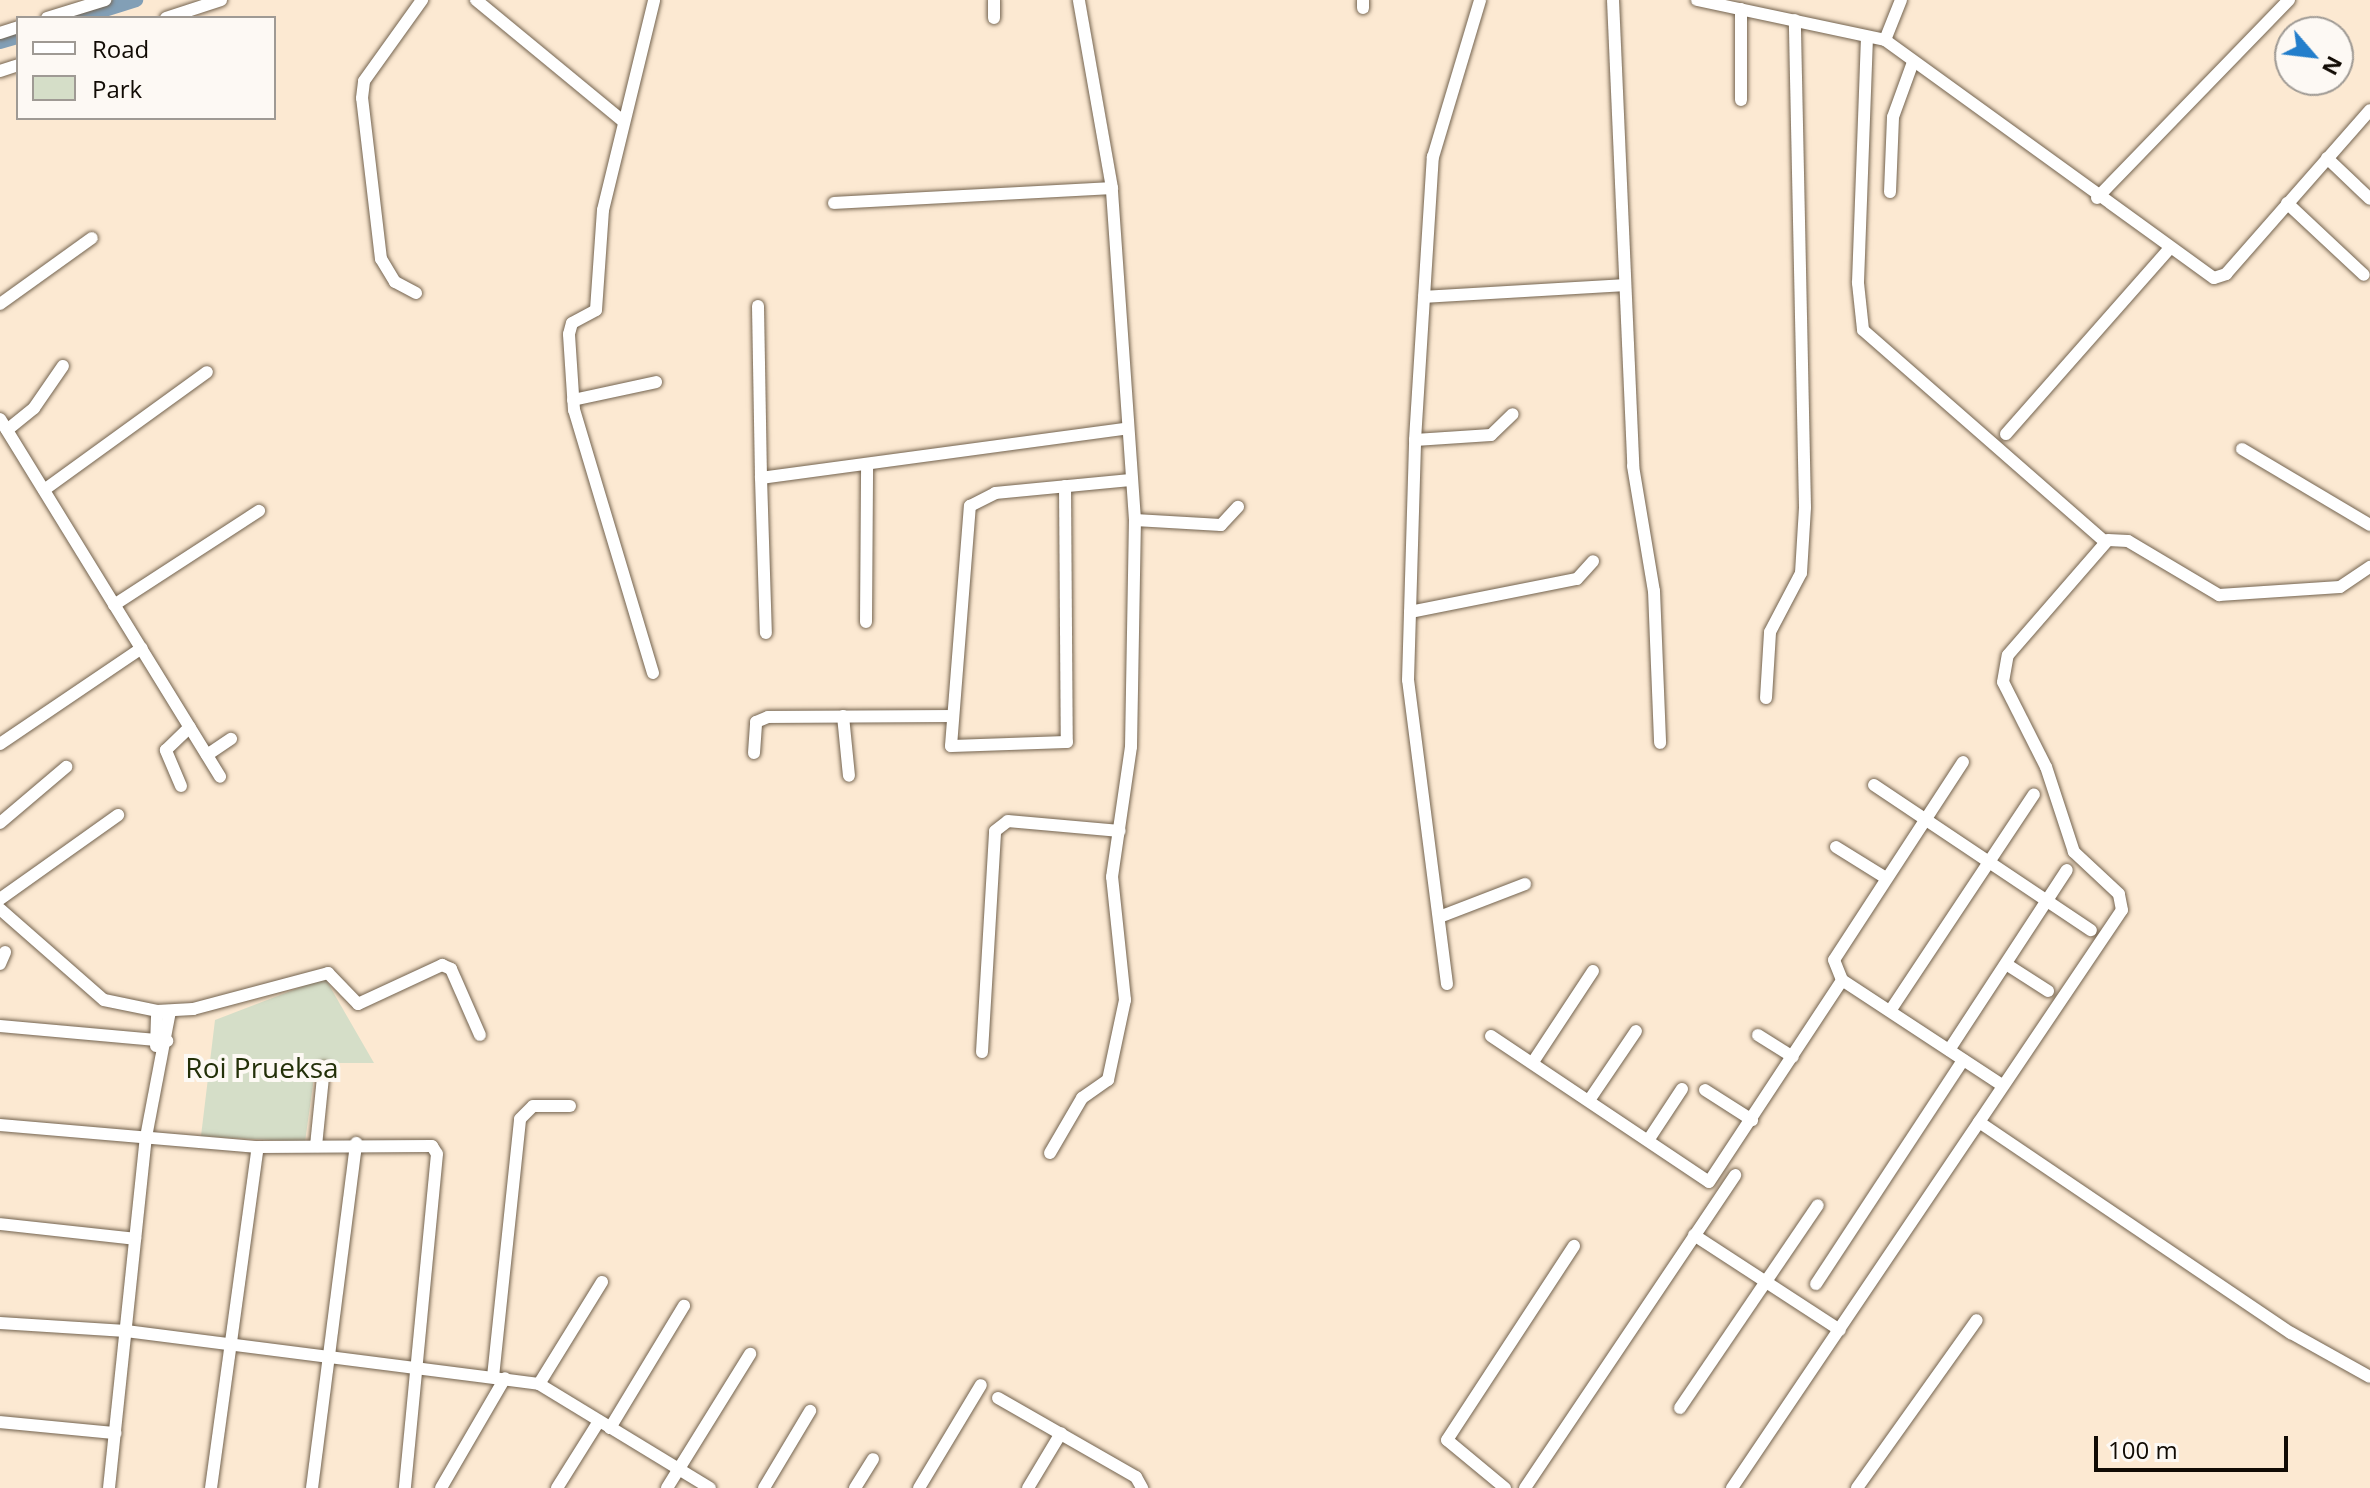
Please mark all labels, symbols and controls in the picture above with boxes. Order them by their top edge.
legend [16,16,276,120]
north arrow [2274,16,2354,96]
text: Road [92,32,149,65]
text: N [2316,51,2351,81]
text: Park [92,72,142,105]
park label: Roi Prueksa [185,1050,339,1084]
scale bar [2098,1420,2292,1470]
text: 100 m [2108,1433,2178,1466]

